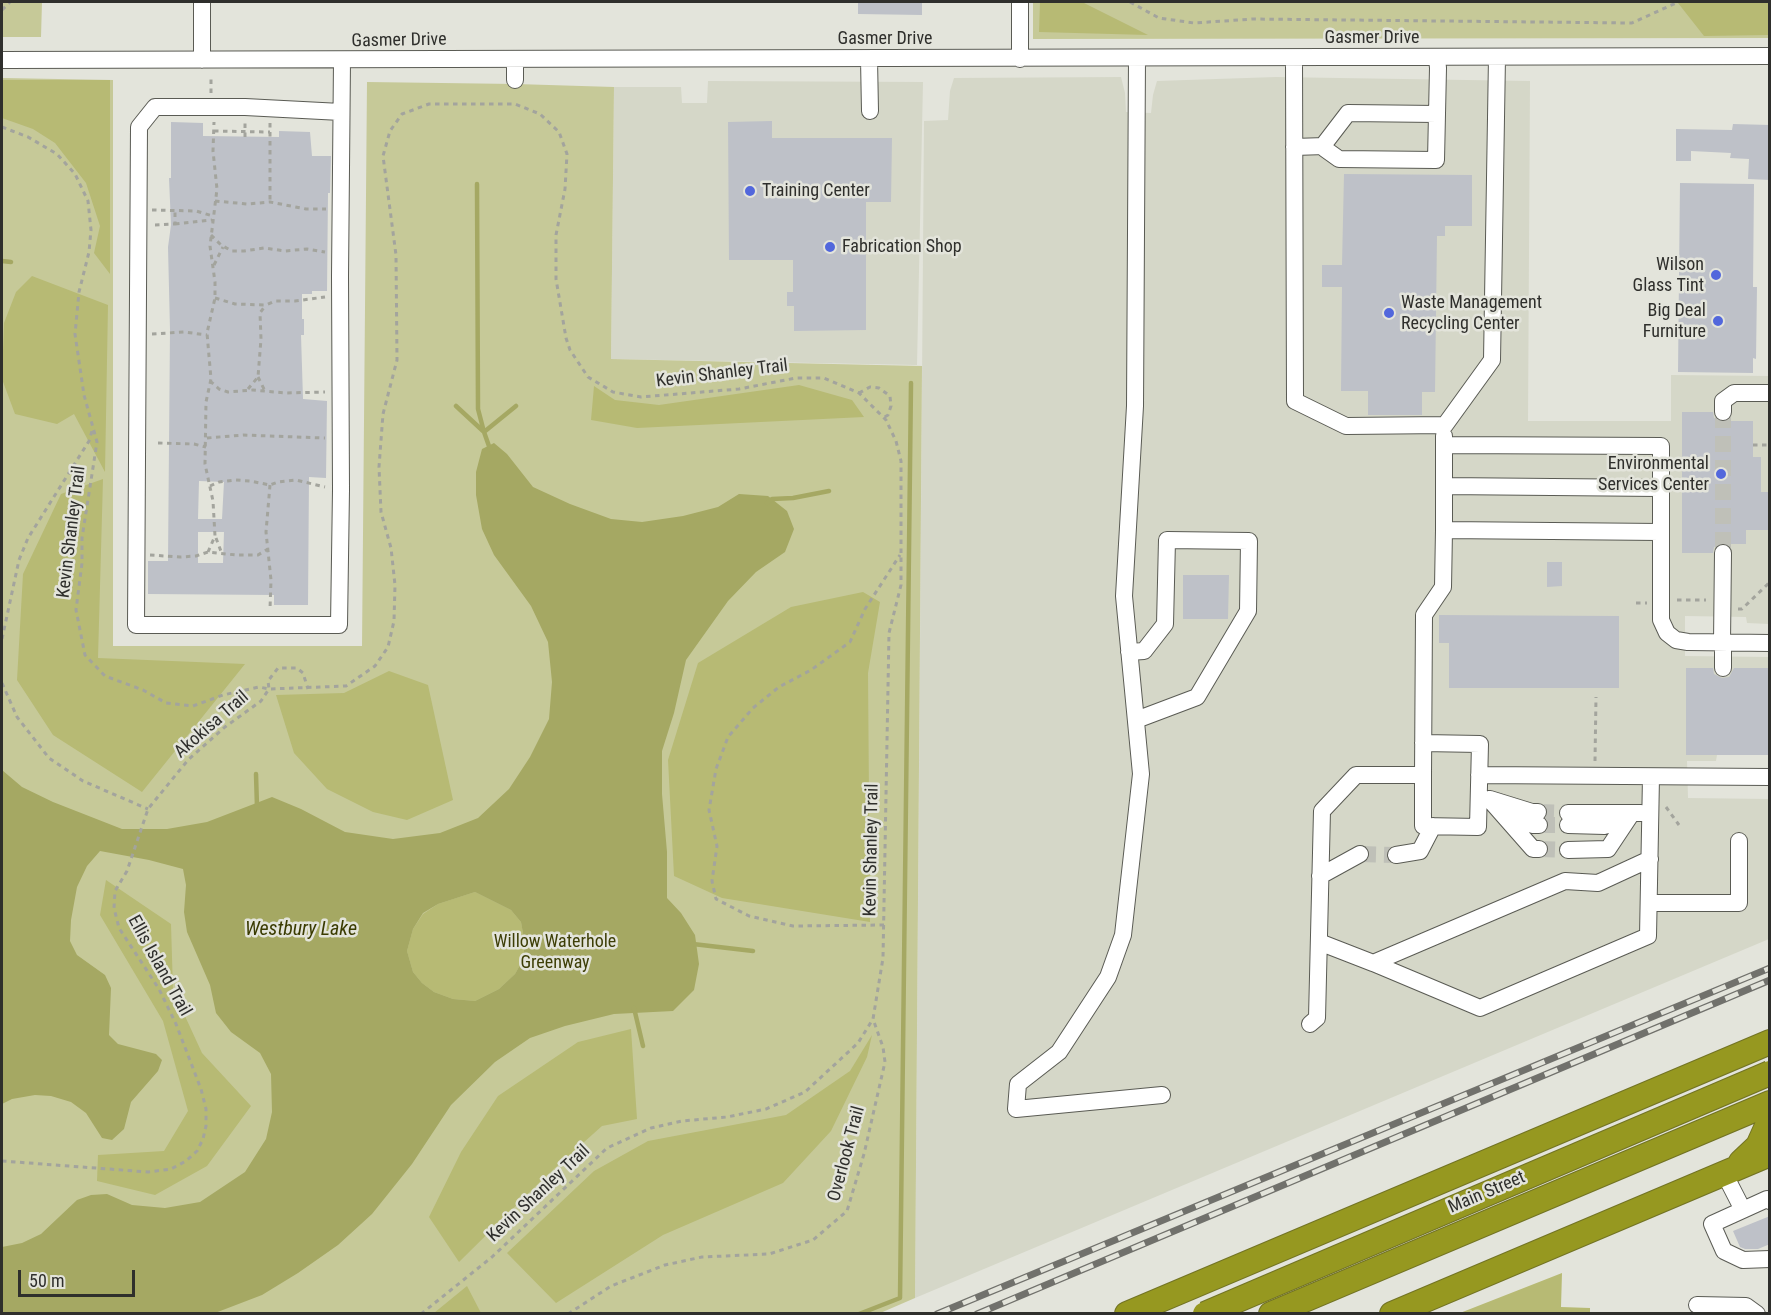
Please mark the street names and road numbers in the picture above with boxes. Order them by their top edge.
street label: Gasmer Drive [1325,27,1419,49]
street label: Gasmer Drive [838,28,932,50]
street label: Gasmer Drive [351,29,447,53]
street label: Kevin Shanley Trail [655,355,789,393]
street label: Kevin Shanley Trail [53,465,91,599]
street label: Akokisa Trail [170,687,254,763]
street label: Kevin Shanley Trail [860,783,884,917]
street label: Ellis Island Trail [122,912,196,1020]
street label: Overlook Trail [824,1104,870,1204]
street label: Kevin Shanley Trail [483,1141,595,1247]
street label: Main Street [1445,1167,1529,1219]

